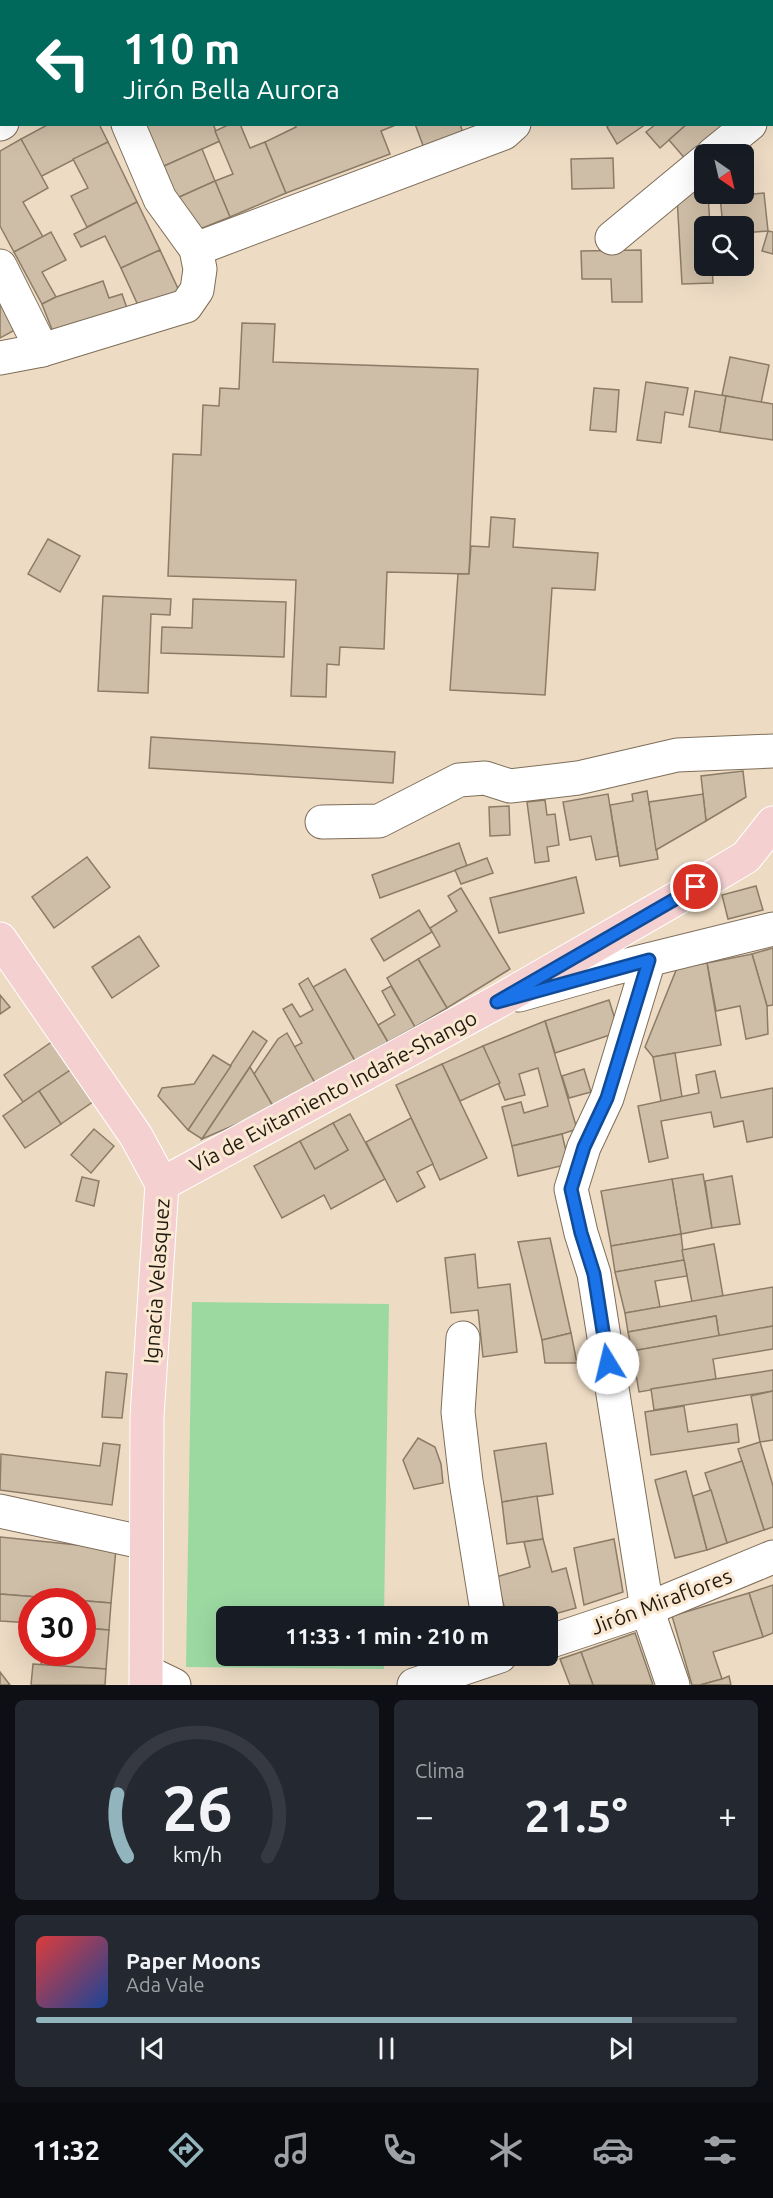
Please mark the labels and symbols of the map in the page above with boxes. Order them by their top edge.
north arrow [694,144,754,204]
pin [670,861,721,912]
street label: Vía de Evitamiento Indañe-Shango [185,1005,481,1177]
street label: Ignacia Velasquez [138,1197,174,1365]
position arrow [576,1331,640,1395]
street label: Jirón Miraflores [587,1563,735,1639]
speed limit sign: 30 [18,1588,96,1666]

